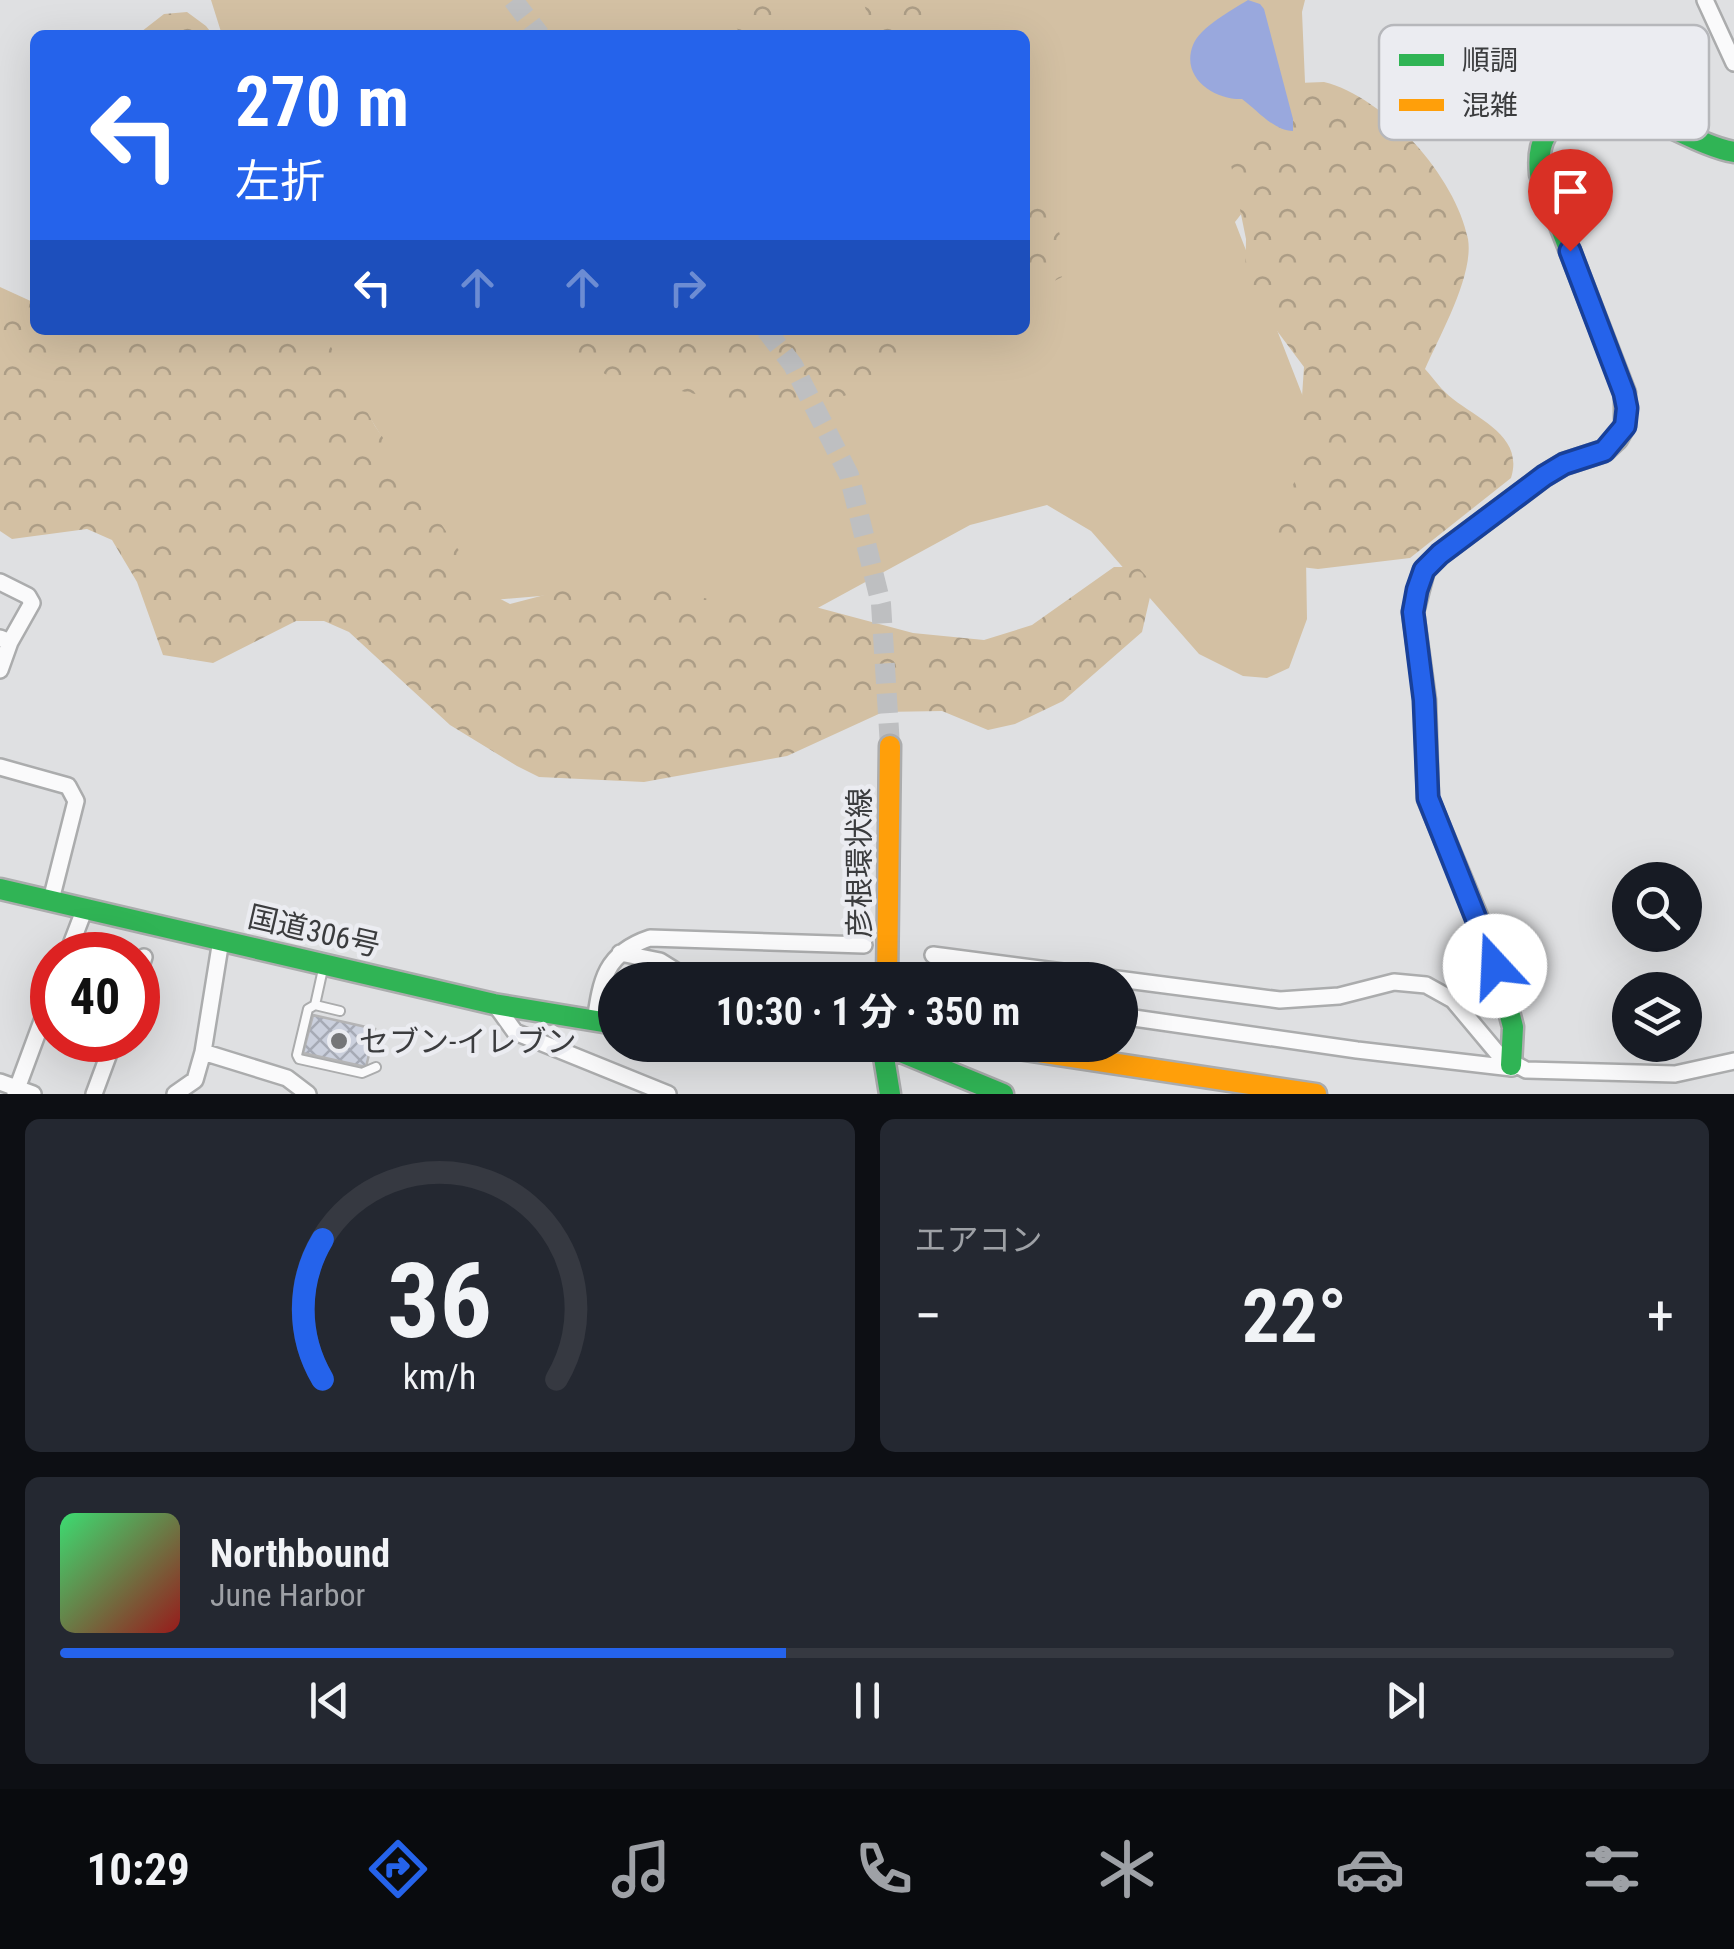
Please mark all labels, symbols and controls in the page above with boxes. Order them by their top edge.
legend [1379,25,1709,140]
text: 順調 [1462,44,1518,77]
text: 270 m [235,61,409,143]
icon: left [70,70,200,200]
text: 混雑 [1462,89,1518,122]
pin [1528,149,1613,252]
text: 左折 [235,155,325,208]
icon: arrive [1543,164,1598,219]
icon: left [345,260,400,315]
icon: ahead [450,260,505,315]
icon: ahead [555,260,610,315]
icon: right [660,260,715,315]
street label: 彦根環状線 [842,788,877,938]
map controls [1612,862,1702,1062]
button: search [1612,862,1702,952]
street label: 国道306号 [245,899,383,963]
position arrow [1443,914,1547,1018]
speed limit sign: 40 [30,932,160,1062]
button: layers [1612,972,1702,1062]
text: 10:30 · 1 分 · 350 m [716,990,1020,1034]
place label: セブン-イレブン [359,1024,576,1059]
marker: セブン-イレブン [328,1030,350,1052]
text: エアコン [915,1221,1043,1259]
text: 36 [387,1241,492,1362]
text: 22° [1242,1272,1347,1360]
text: − [915,1284,942,1348]
text: + [1647,1284,1674,1348]
text: km/h [403,1356,477,1398]
text: Northbound [210,1532,390,1576]
text: June Harbor [210,1576,365,1614]
icon: previous [302,1673,357,1728]
icon: pause [840,1673,895,1728]
icon: next [1378,1673,1433,1728]
icon: directions [363,1834,433,1904]
icon: music [606,1834,676,1904]
icon: phone [849,1834,919,1904]
icon: climate [1092,1834,1162,1904]
icon: car [1335,1834,1405,1904]
icon: filters [1577,1834,1647,1904]
text: 10:29 [86,1843,190,1896]

